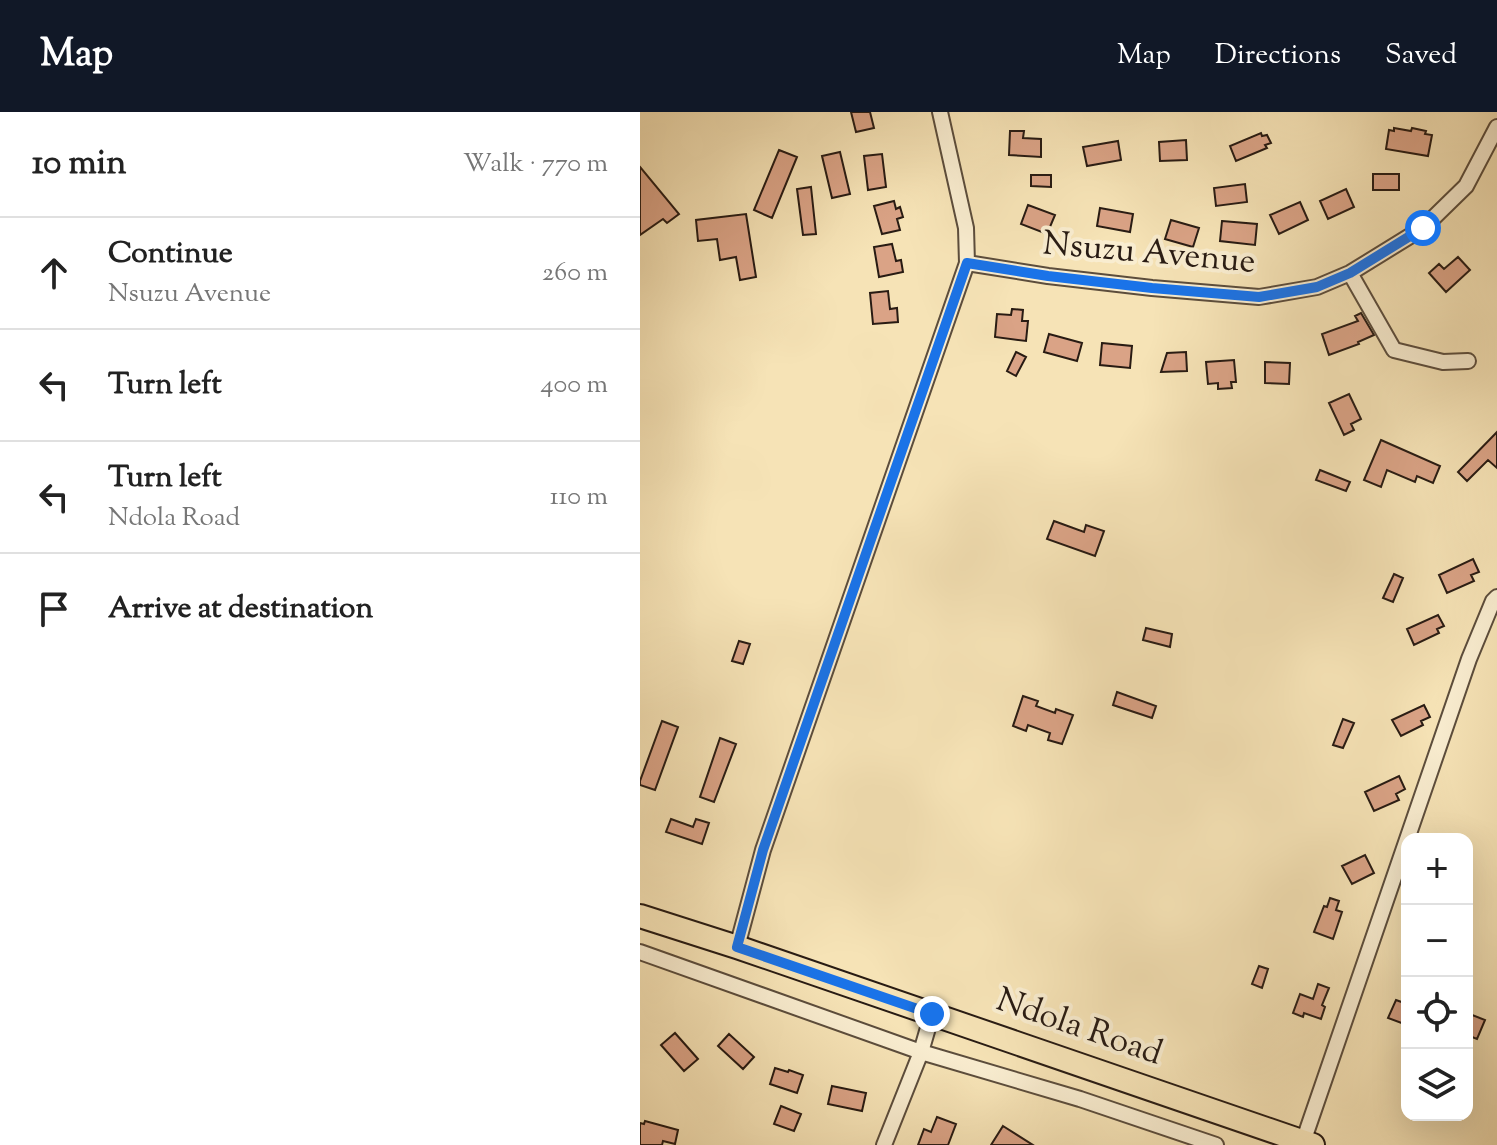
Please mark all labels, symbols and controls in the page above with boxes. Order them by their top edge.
text: Map [40,29,113,83]
text: Map [1117,36,1171,76]
text: Directions [1215,36,1341,76]
text: Saved [1385,36,1457,76]
text: 10 min [32,140,126,189]
text: Walk · 770 m [463,146,608,183]
route start [1405,210,1441,246]
street label: Nsuzu Avenue [1041,220,1257,288]
text: Continue [108,233,233,276]
icon: ahead [32,251,76,295]
text: 260 m [542,255,608,292]
text: Nsuzu Avenue [108,276,271,313]
icon: left [32,363,76,407]
text: Turn left [108,364,222,407]
text: 400 m [541,367,608,404]
text: Turn left [108,457,222,500]
icon: left [32,475,76,519]
text: 110 m [550,479,608,516]
text: Ndola Road [108,500,240,537]
icon: arrive [32,587,76,631]
text: Arrive at destination [108,588,373,631]
map controls [1401,833,1473,1121]
button: + [1401,833,1473,905]
button: − [1401,905,1473,977]
street label: Ndola Road [989,977,1169,1079]
button: locate [1401,977,1473,1049]
route end [914,996,950,1032]
button: layers [1401,1049,1473,1121]

